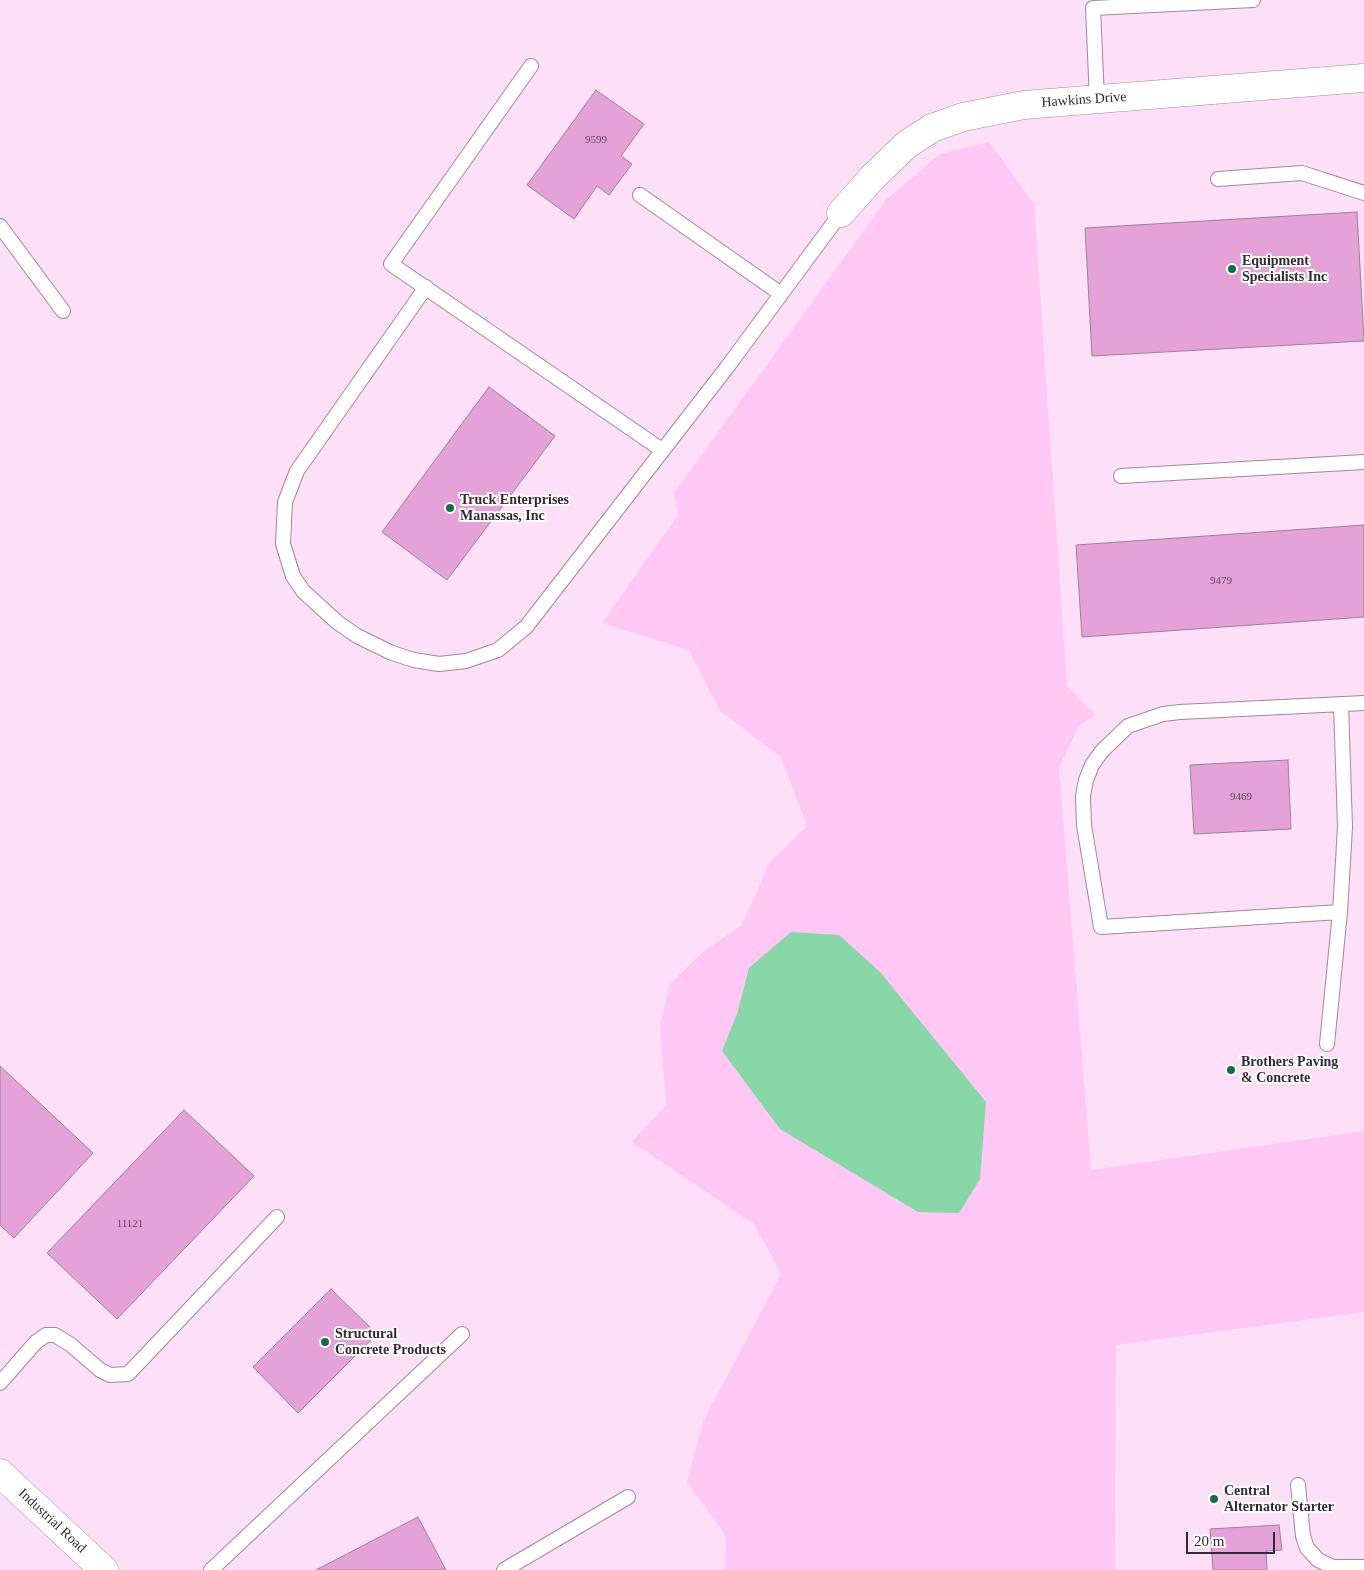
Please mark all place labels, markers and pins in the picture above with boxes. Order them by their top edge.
place label: Equipment Specialists Inc [1242,253,1327,286]
marker: Equipment Specialists Inc [1226,263,1238,275]
place label: Truck Enterprises Manassas, Inc [460,492,569,524]
marker: Truck Enterprises Manassas, Inc [444,502,456,514]
place label: Brothers Paving & Concrete [1241,1054,1338,1086]
marker: Brothers Paving & Concrete [1225,1064,1237,1076]
place label: Structural Concrete Products [335,1326,446,1358]
marker: Structural Concrete Products [319,1336,331,1348]
place label: Central Alternator Starter [1224,1483,1334,1515]
marker: Central Alternator Starter [1208,1493,1220,1505]

